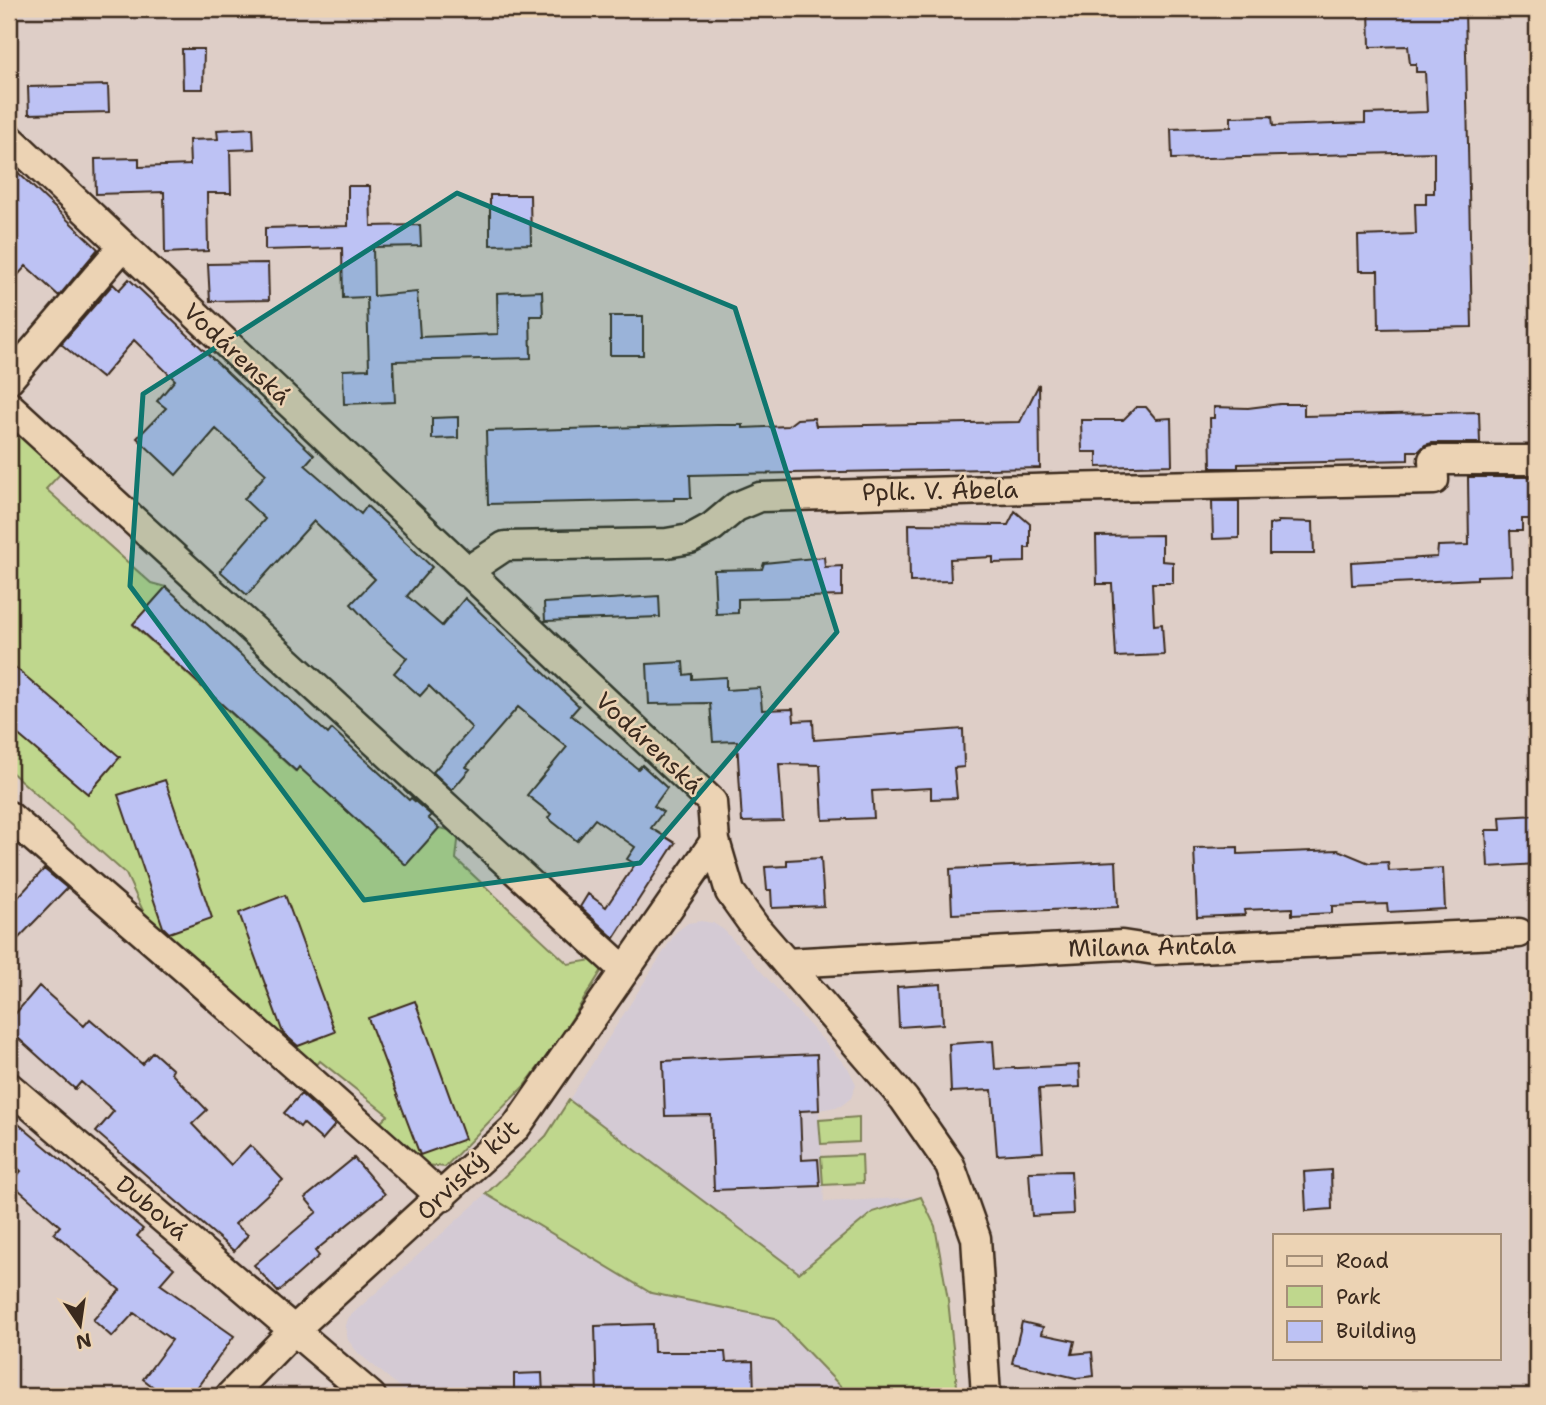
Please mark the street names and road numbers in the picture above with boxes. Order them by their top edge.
street label: Vodárenská [176,296,298,412]
street label: Pplk. V. Ábela [861,474,1019,508]
street label: Vodárenská [588,685,710,801]
street label: Milana Antala [1068,930,1236,964]
street label: Orviský kút [410,1113,526,1227]
street label: Dubová [109,1168,195,1248]

